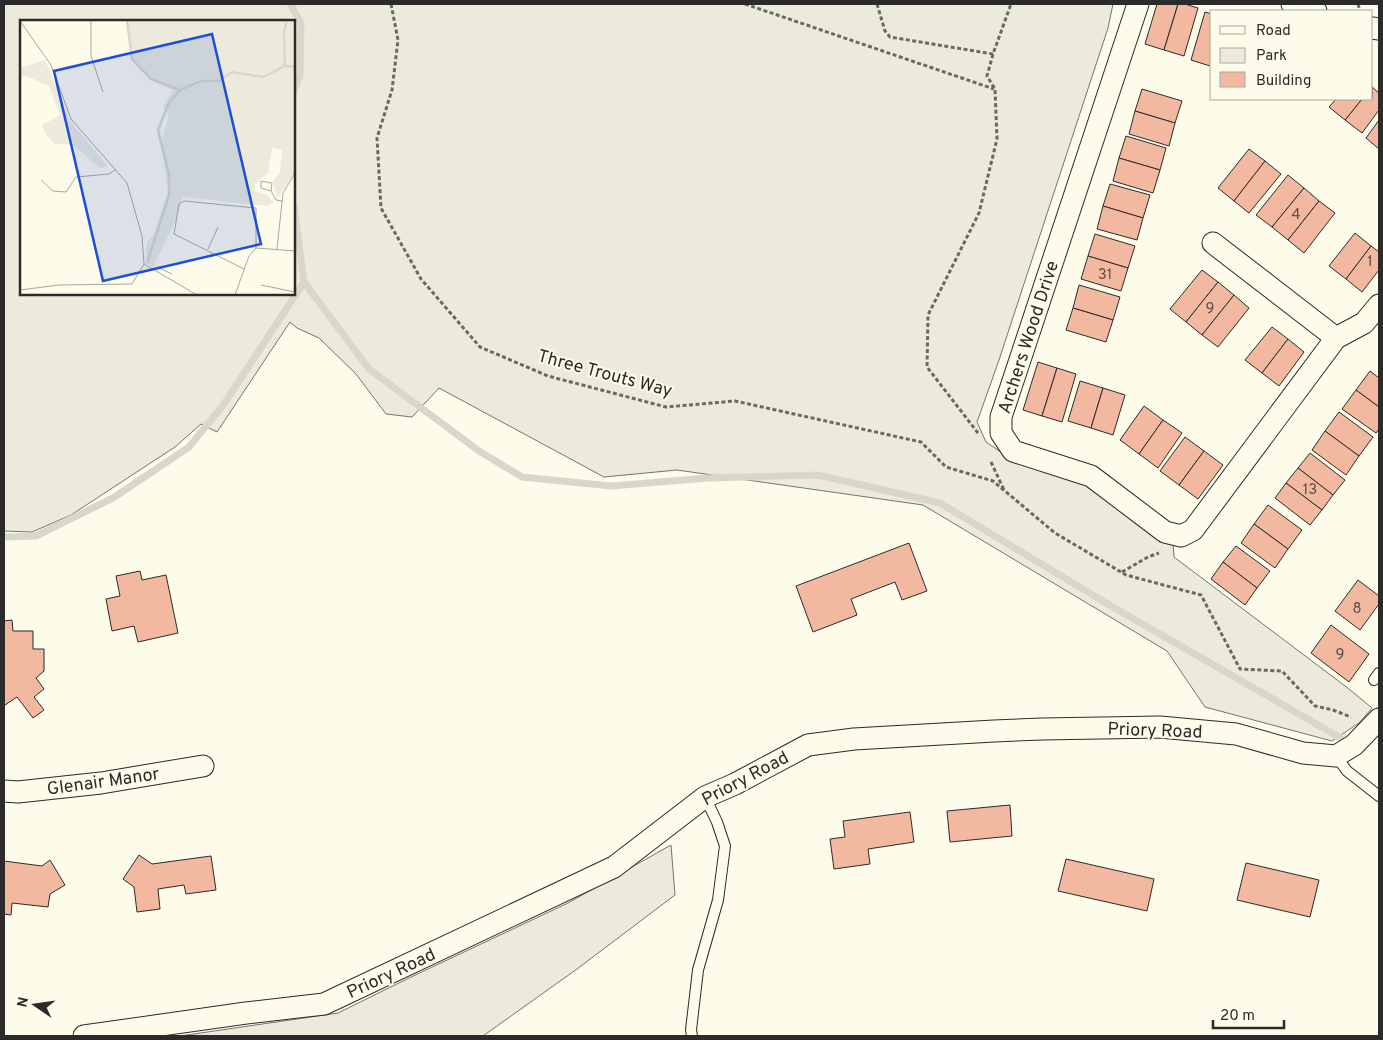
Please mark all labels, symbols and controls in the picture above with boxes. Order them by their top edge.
legend [1210,10,1373,100]
inset map [20,20,295,295]
text: Road [1256,22,1291,41]
text: Park [1256,47,1287,66]
text: Building [1256,72,1311,91]
house number: 4 [1291,206,1301,225]
house number: 1 [1367,253,1373,272]
street label: Archers Wood Drive [994,258,1065,417]
house number: 31 [1098,266,1112,285]
house number: 9 [1206,300,1214,319]
street label: Three Trouts Way [535,345,675,404]
house number: 13 [1303,481,1317,500]
house number: 8 [1352,600,1362,619]
house number: 9 [1336,646,1344,665]
street label: Priory Road [1107,718,1203,745]
street label: Priory Road [698,747,793,812]
street label: Glenair Manor [45,763,161,802]
street label: Priory Road [344,944,440,1005]
north arrow [10,980,60,1030]
text: N [14,996,33,1009]
scale bar [1213,998,1284,1030]
text: 20 m [1220,1007,1255,1026]

